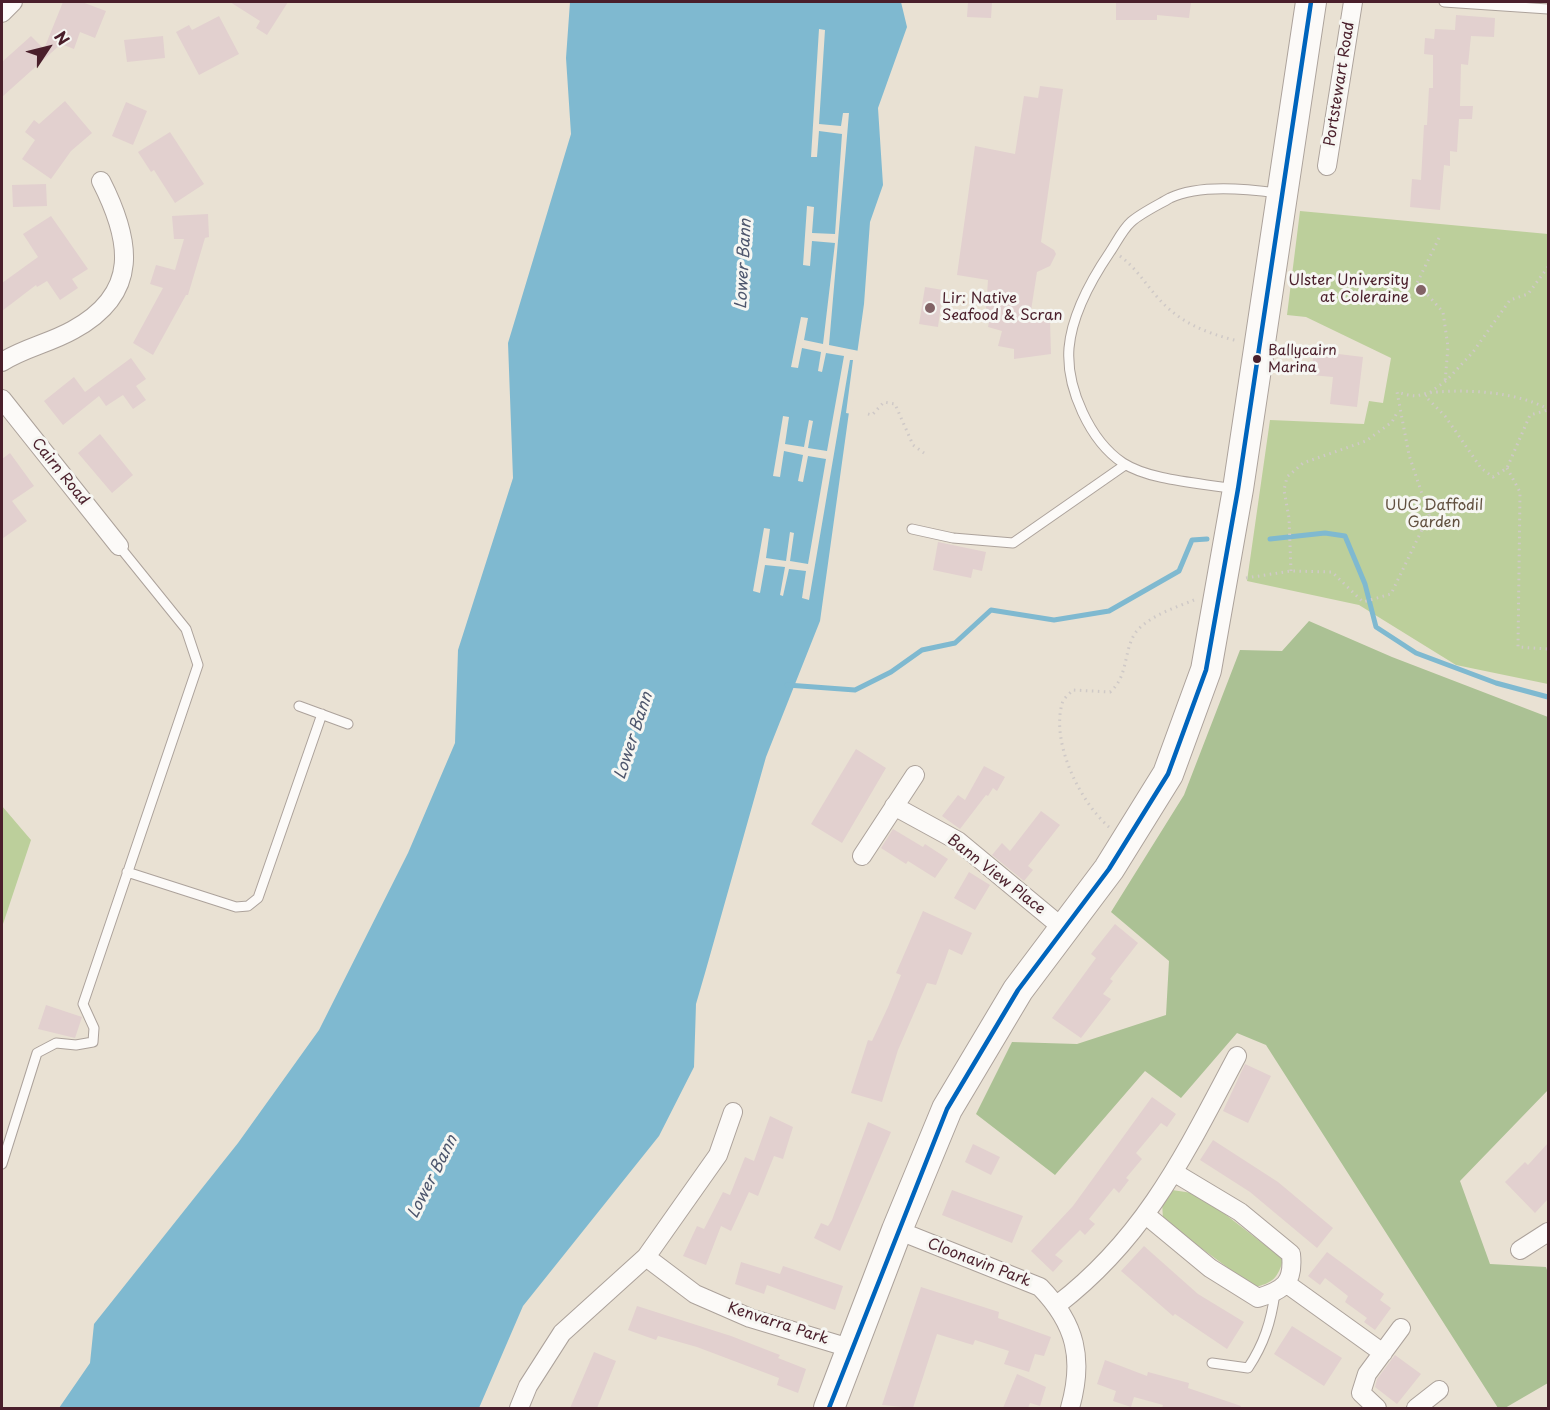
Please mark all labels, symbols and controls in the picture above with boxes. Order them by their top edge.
north arrow [18,18,78,78]
street label: Portstewart Road [1321,21,1359,147]
text: N [49,26,76,50]
water label: Lower Bann [732,218,756,310]
place label: Ulster University at Coleraine [1288,272,1409,307]
marker: Ulster University at Coleraine [1414,283,1428,297]
place label: Lir: Native Seafood & Scran [942,290,1062,325]
marker: Lir: Native Seafood & Scran [923,301,937,315]
place label: Ballycairn Marina [1268,343,1337,376]
marker: Ballycairn Marina [1251,353,1263,365]
street label: Cairn Road [27,435,93,509]
park label: UUC Daffodil Garden [1385,497,1483,532]
water label: Lower Bann [611,690,657,782]
street label: Bann View Place [943,831,1049,919]
water label: Lower Bann [404,1132,462,1222]
street label: Cloonavin Park [925,1235,1033,1291]
street label: Kenvarra Park [725,1299,831,1349]

